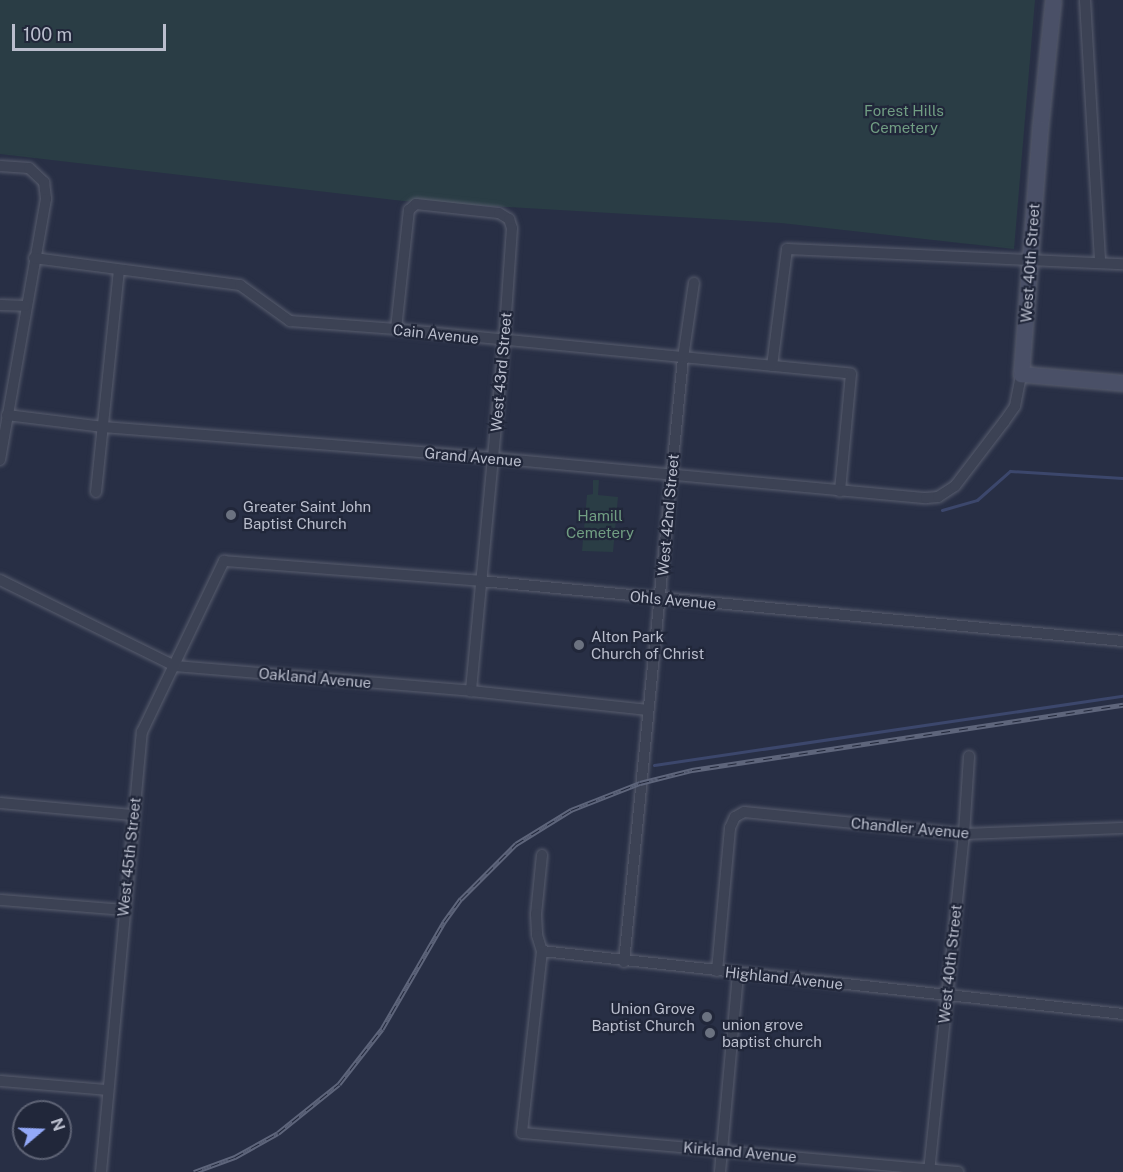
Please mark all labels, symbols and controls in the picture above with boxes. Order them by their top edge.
scale bar [15,12,170,50]
text: 100 m [23,24,72,45]
park label: Forest Hills Cemetery [864,101,944,136]
street label: West 40th Street [1017,203,1043,323]
street label: West 43rd Street [487,311,515,433]
street label: Cain Avenue [392,321,480,347]
street label: Grand Avenue [424,444,522,470]
street label: West 42nd Street [654,453,682,577]
place label: Greater Saint John Baptist Church [243,497,371,532]
park label: Hamill Cemetery [566,506,634,541]
marker: Greater Saint John Baptist Church [224,508,238,522]
street label: Ohls Avenue [629,587,717,613]
place label: Alton Park Church of Christ [591,627,704,662]
marker: Alton Park Church of Christ [572,638,586,652]
street label: Oakland Avenue [258,664,372,692]
street label: West 45th Street [114,796,144,918]
street label: Chandler Avenue [850,814,970,842]
street label: West 40th Street [935,904,965,1024]
street label: Highland Avenue [724,963,844,993]
place label: Union Grove Baptist Church [591,999,695,1034]
marker: Union Grove Baptist Church [700,1010,714,1024]
place label: union grove baptist church [722,1015,822,1050]
marker: union grove baptist church [703,1026,717,1040]
north arrow [12,1100,72,1160]
text: N [47,1116,69,1134]
street label: Kirkland Avenue [683,1138,797,1166]

